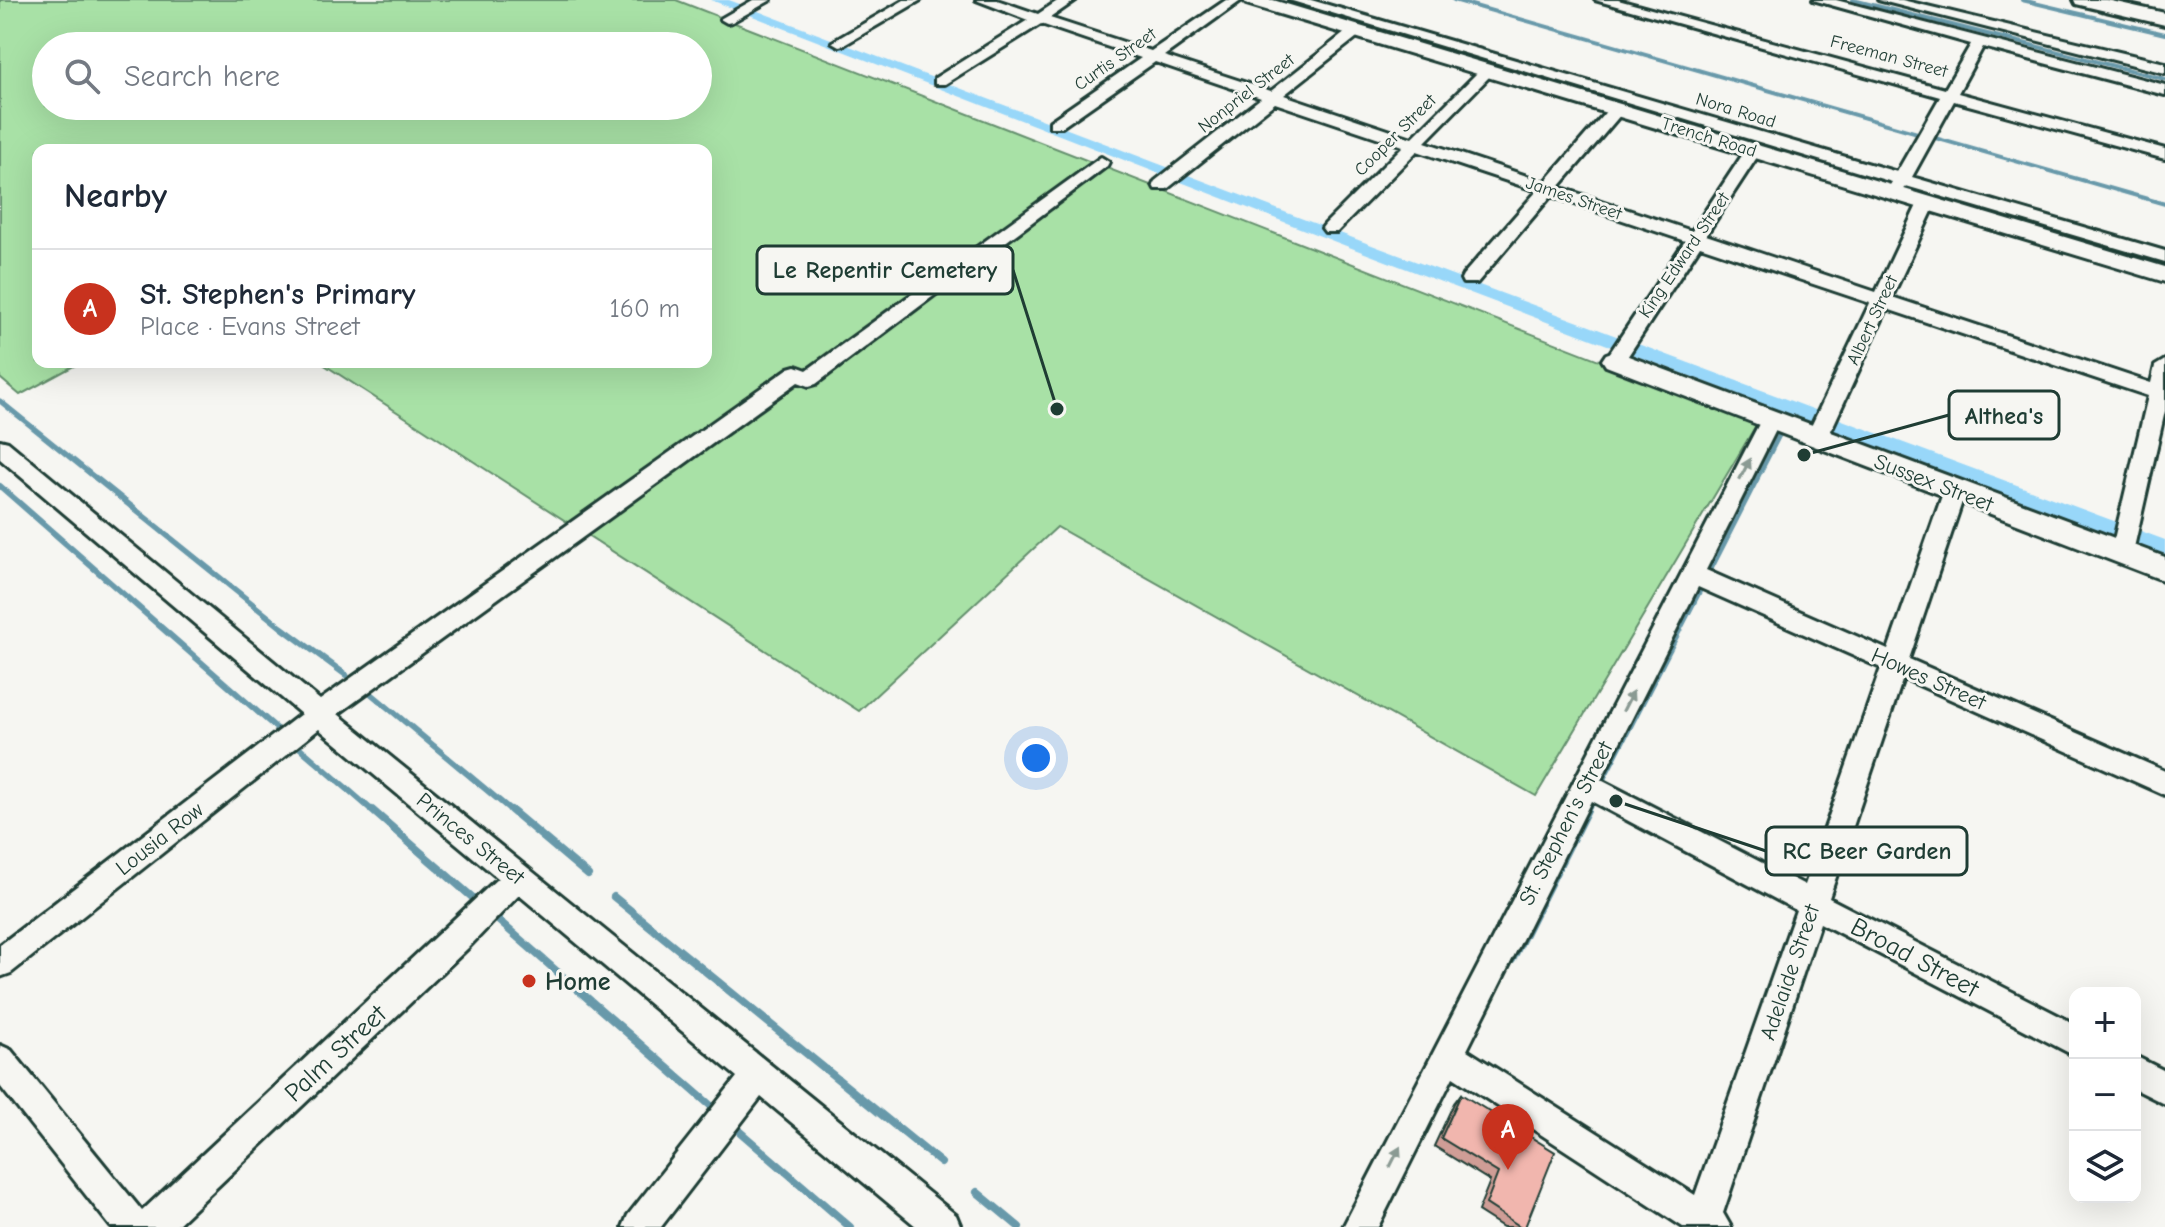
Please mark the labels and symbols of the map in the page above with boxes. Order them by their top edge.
street label: Curtis Street [1070,23,1161,95]
street label: Freeman Street [1828,31,1951,82]
street label: Nonpriel Street [1194,49,1299,137]
street label: Nora Road [1693,88,1778,133]
street label: Cooper Street [1350,90,1441,181]
street label: Trench Road [1659,113,1759,162]
street label: James Street [1523,172,1625,225]
street label: King Edward Street [1635,188,1735,322]
callout: Le Repentir Cemetery [757,246,1013,294]
text: Le Repentir Cemetery [773,256,997,284]
street label: Albert Street [1843,271,1903,368]
callout: Althea's [1949,391,2059,439]
text: Althea's [1965,402,2043,430]
street label: Sussex Street [1870,448,1998,518]
one-way arrow [1739,458,1752,481]
street label: Howes Street [1867,642,1991,716]
one-way arrow [1621,690,1634,713]
street label: St. Stephen's Street [1513,736,1619,910]
your location [1016,738,1056,778]
street label: Princes Street [411,787,530,891]
street label: Lousia Row [111,797,209,881]
callout: RC Beer Garden [1766,827,1967,875]
text: RC Beer Garden [1783,837,1951,865]
street label: Adelaide Street [1755,900,1826,1044]
street label: Broad Street [1845,912,1985,1005]
place label: Home [545,967,611,997]
marker: Home [520,972,538,990]
street label: Palm Street [279,998,394,1108]
pin: A [1482,1104,1534,1170]
one-way arrow [1389,1146,1402,1169]

